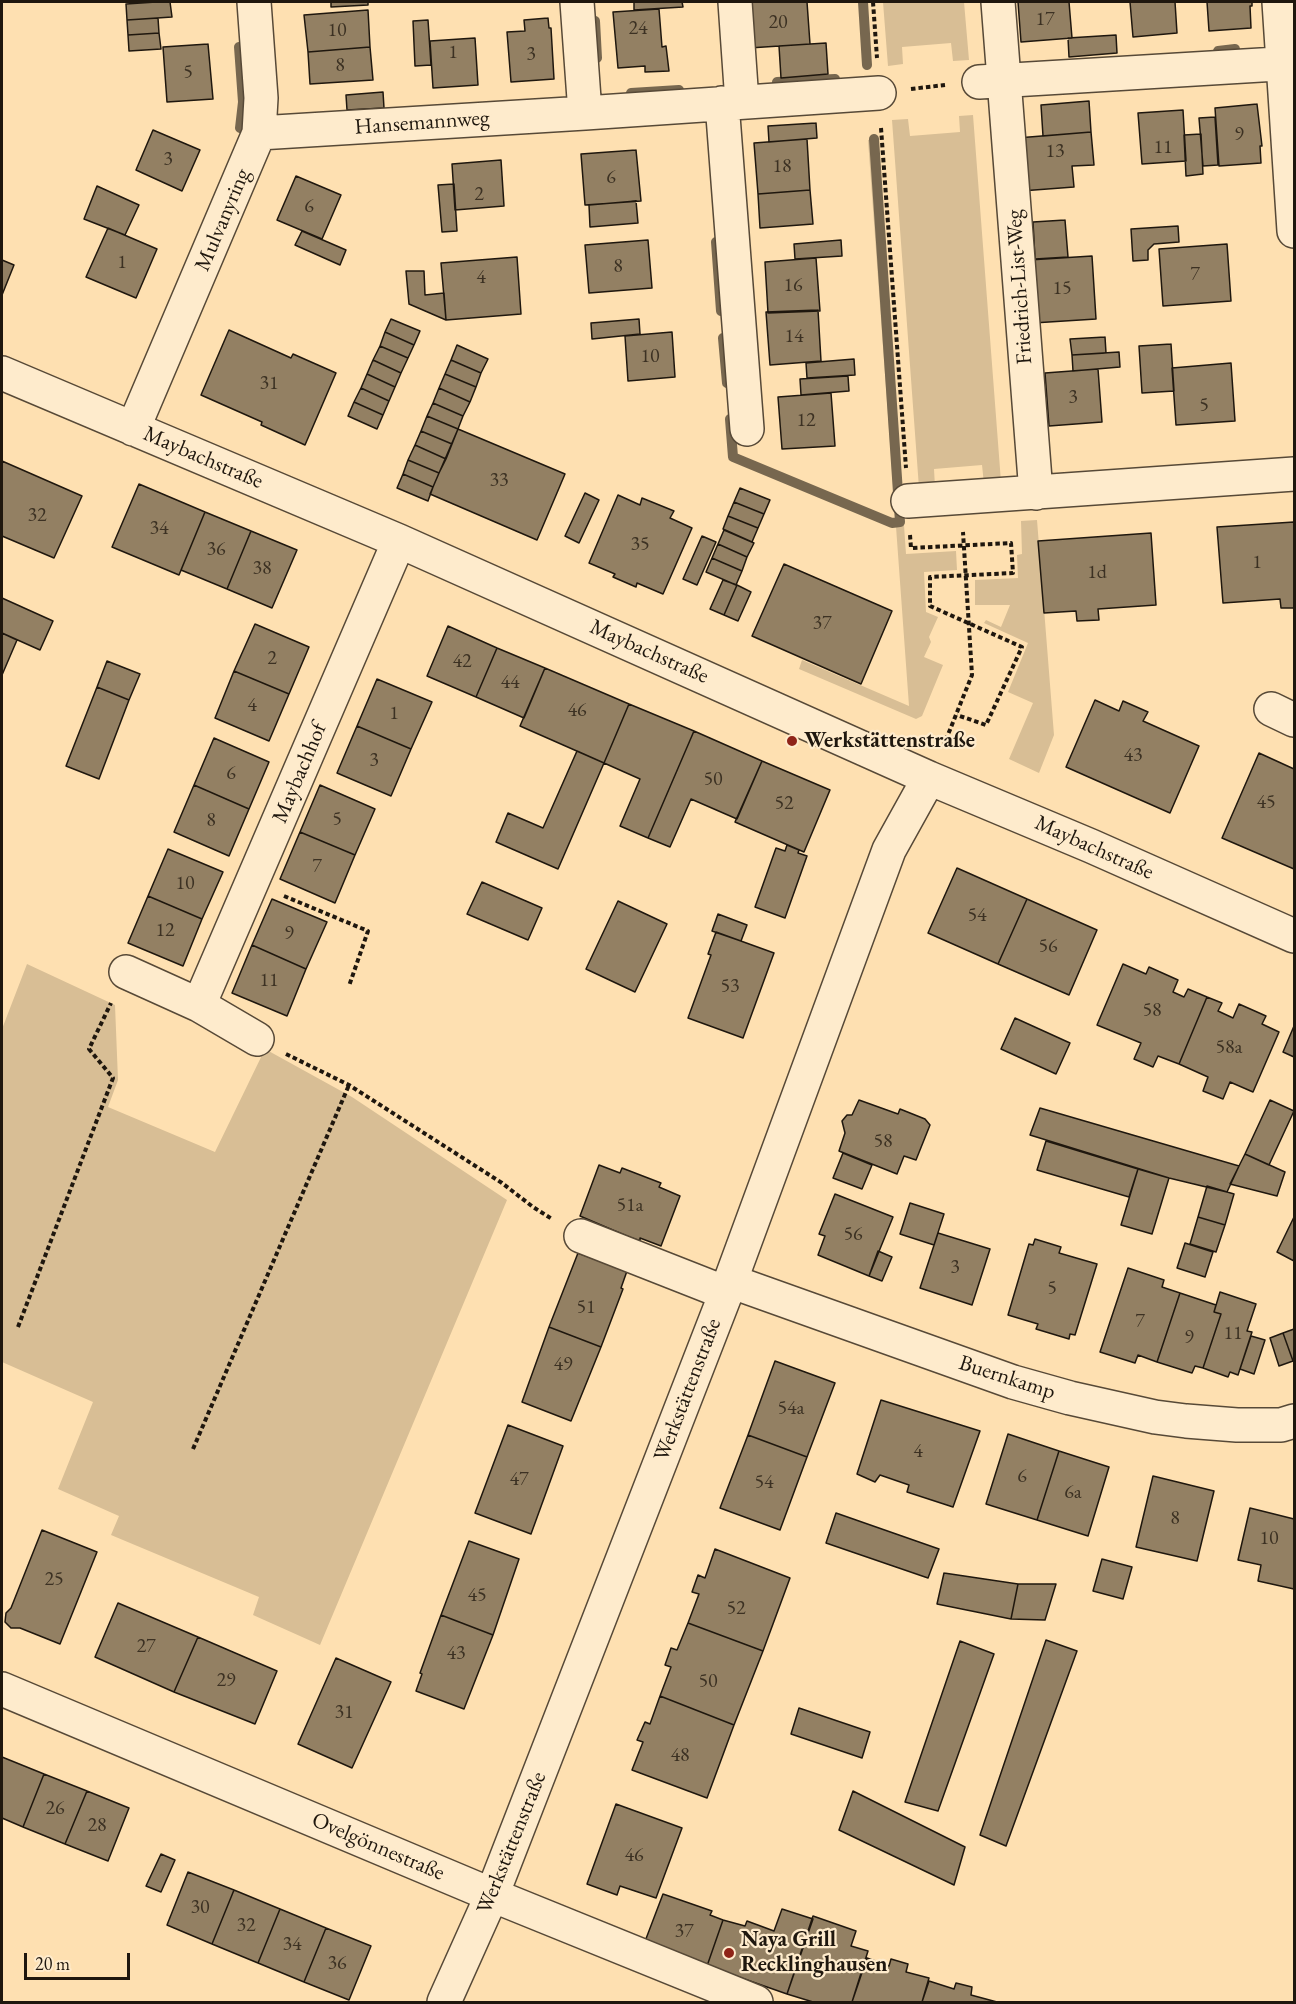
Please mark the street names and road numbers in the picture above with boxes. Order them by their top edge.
street label: Hansemannweg [354,105,490,141]
street label: Mulvanyring [190,165,256,275]
street label: Friedrich-List-Weg [1001,209,1039,365]
street label: Maybachstraße [139,421,267,495]
street label: Maybachstraße [585,614,713,690]
street label: Maybachhof [267,719,333,827]
street label: Maybachstraße [1030,810,1158,886]
street label: Werkstättenstraße [649,1315,727,1465]
street label: Buernkamp [956,1350,1058,1406]
street label: Werkstättenstraße [472,1768,552,1918]
street label: Ovelgönnestraße [308,1807,448,1887]

